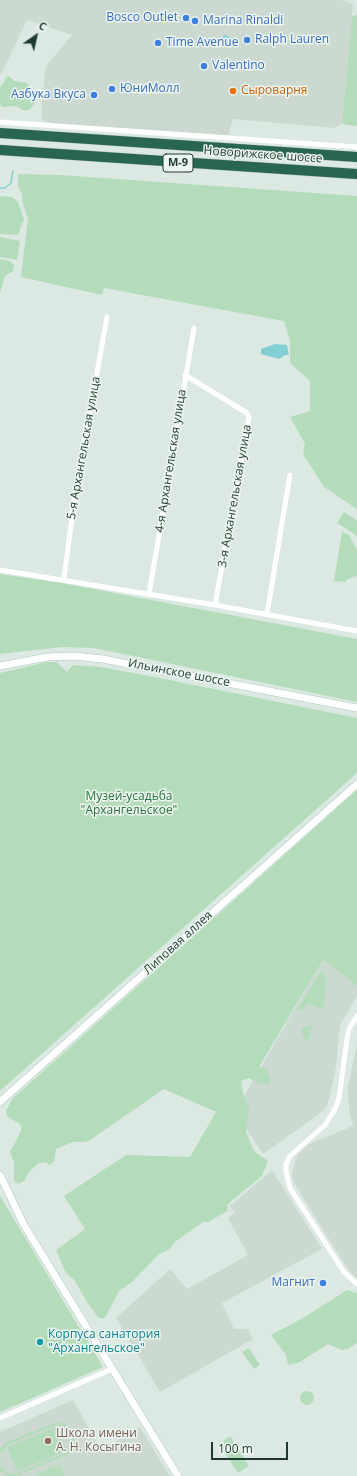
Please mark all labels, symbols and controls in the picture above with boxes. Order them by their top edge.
place label: Bosco Outlet [106,11,178,25]
marker: Bosco Outlet [181,13,191,23]
place label: Marina Rinaldi [203,14,283,28]
north arrow [16,16,56,56]
marker: Marina Rinaldi [190,16,200,26]
text: С [36,17,50,34]
place label: Ralph Lauren [255,33,329,47]
marker: Ralph Lauren [242,35,252,45]
place label: Time Avenue [166,36,238,50]
marker: Time Avenue [153,38,163,48]
place label: Valentino [212,59,265,73]
marker: Valentino [199,61,209,71]
place label: ЮниМолл [120,82,180,96]
marker: ЮниМолл [107,84,117,94]
place label: Сыроварня [241,84,307,98]
marker: Сыроварня [228,86,238,96]
place label: Азбука Вкуса [11,88,86,102]
marker: Азбука Вкуса [89,90,99,100]
street label: Новорижское шоссе [203,144,323,166]
road number: М-9 [163,154,193,172]
street label: 5-я Архангельская улица [64,375,104,521]
street label: 4-я Архангельская улица [153,388,189,534]
street label: 3-я Архангельская улица [215,423,255,569]
street label: Ильинское шоссе [127,656,231,690]
park label: Музей-усадьба "Архангельское" [81,790,177,818]
street label: Липовая аллея [141,908,215,978]
place label: Магнит [271,1276,315,1290]
marker: Магнит [318,1278,328,1288]
place label: Корпуса санатория "Архангельское" [48,1328,160,1356]
marker: Корпуса санатория "Архангельское" [35,1337,45,1347]
place label: Школа имени А. Н. Косыгина [56,1427,142,1455]
scale bar [213,1434,290,1460]
marker: Школа имени А. Н. Косыгина [43,1436,53,1446]
text: 100 m [218,1440,253,1457]

